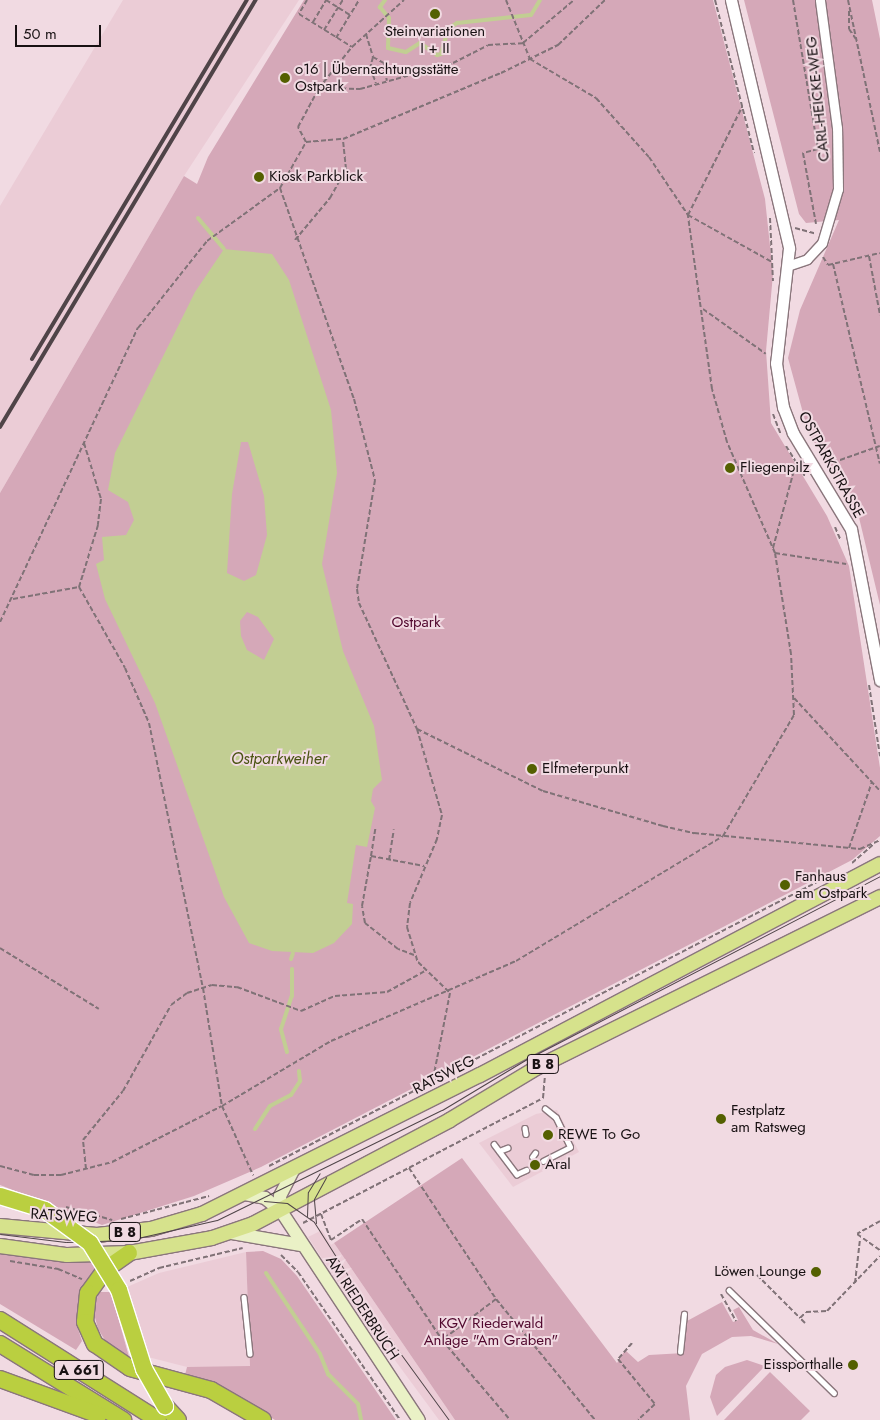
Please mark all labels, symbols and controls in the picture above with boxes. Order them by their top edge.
marker: Steinvariationen I + II [429,8,441,20]
scale bar [18,15,104,47]
place label: Steinvariationen I + II [385,22,485,57]
text: 50 m [23,23,57,45]
street label: CARL-HEICKE-WEG [802,36,834,162]
place label: o16 | Übernachtungsstätte Ostpark [295,60,458,95]
marker: o16 | Übernachtungsstätte Ostpark [279,72,291,84]
place label: Kiosk Parkblick [269,168,363,186]
marker: Kiosk Parkblick [253,171,265,183]
street label: OSTPARKSTRASSE [794,409,868,521]
place label: Fliegenpilz [740,459,810,477]
marker: Fliegenpilz [724,462,736,474]
park label: Ostpark [391,614,441,632]
water label: Ostparkweiher [231,749,327,769]
place label: Elfmeterpunkt [542,760,628,778]
marker: Elfmeterpunkt [526,763,538,775]
place label: Fanhaus am Ostpark [795,867,867,902]
marker: Fanhaus am Ostpark [779,879,791,891]
street label: RATSWEG [410,1052,478,1098]
road number: B 8 [527,1052,559,1076]
place label: Festplatz am Ratsweg [731,1101,806,1136]
marker: Festplatz am Ratsweg [715,1113,727,1125]
place label: REWE To Go [558,1126,640,1144]
marker: REWE To Go [542,1129,554,1141]
place label: Aral [545,1156,571,1174]
marker: Aral [529,1159,541,1171]
street label: RATSWEG [30,1205,98,1227]
road number: B 8 [109,1220,141,1244]
street label: AM RIEDERBRUCH [322,1252,402,1364]
place label: Löwen Lounge [714,1263,806,1281]
marker: Löwen Lounge [810,1266,822,1278]
park label: KGV Riederwald Anlage "Am Graben" [424,1314,558,1349]
place label: Eissporthalle [764,1356,843,1374]
road number: A 661 [53,1358,105,1382]
marker: Eissporthalle [847,1359,859,1371]

